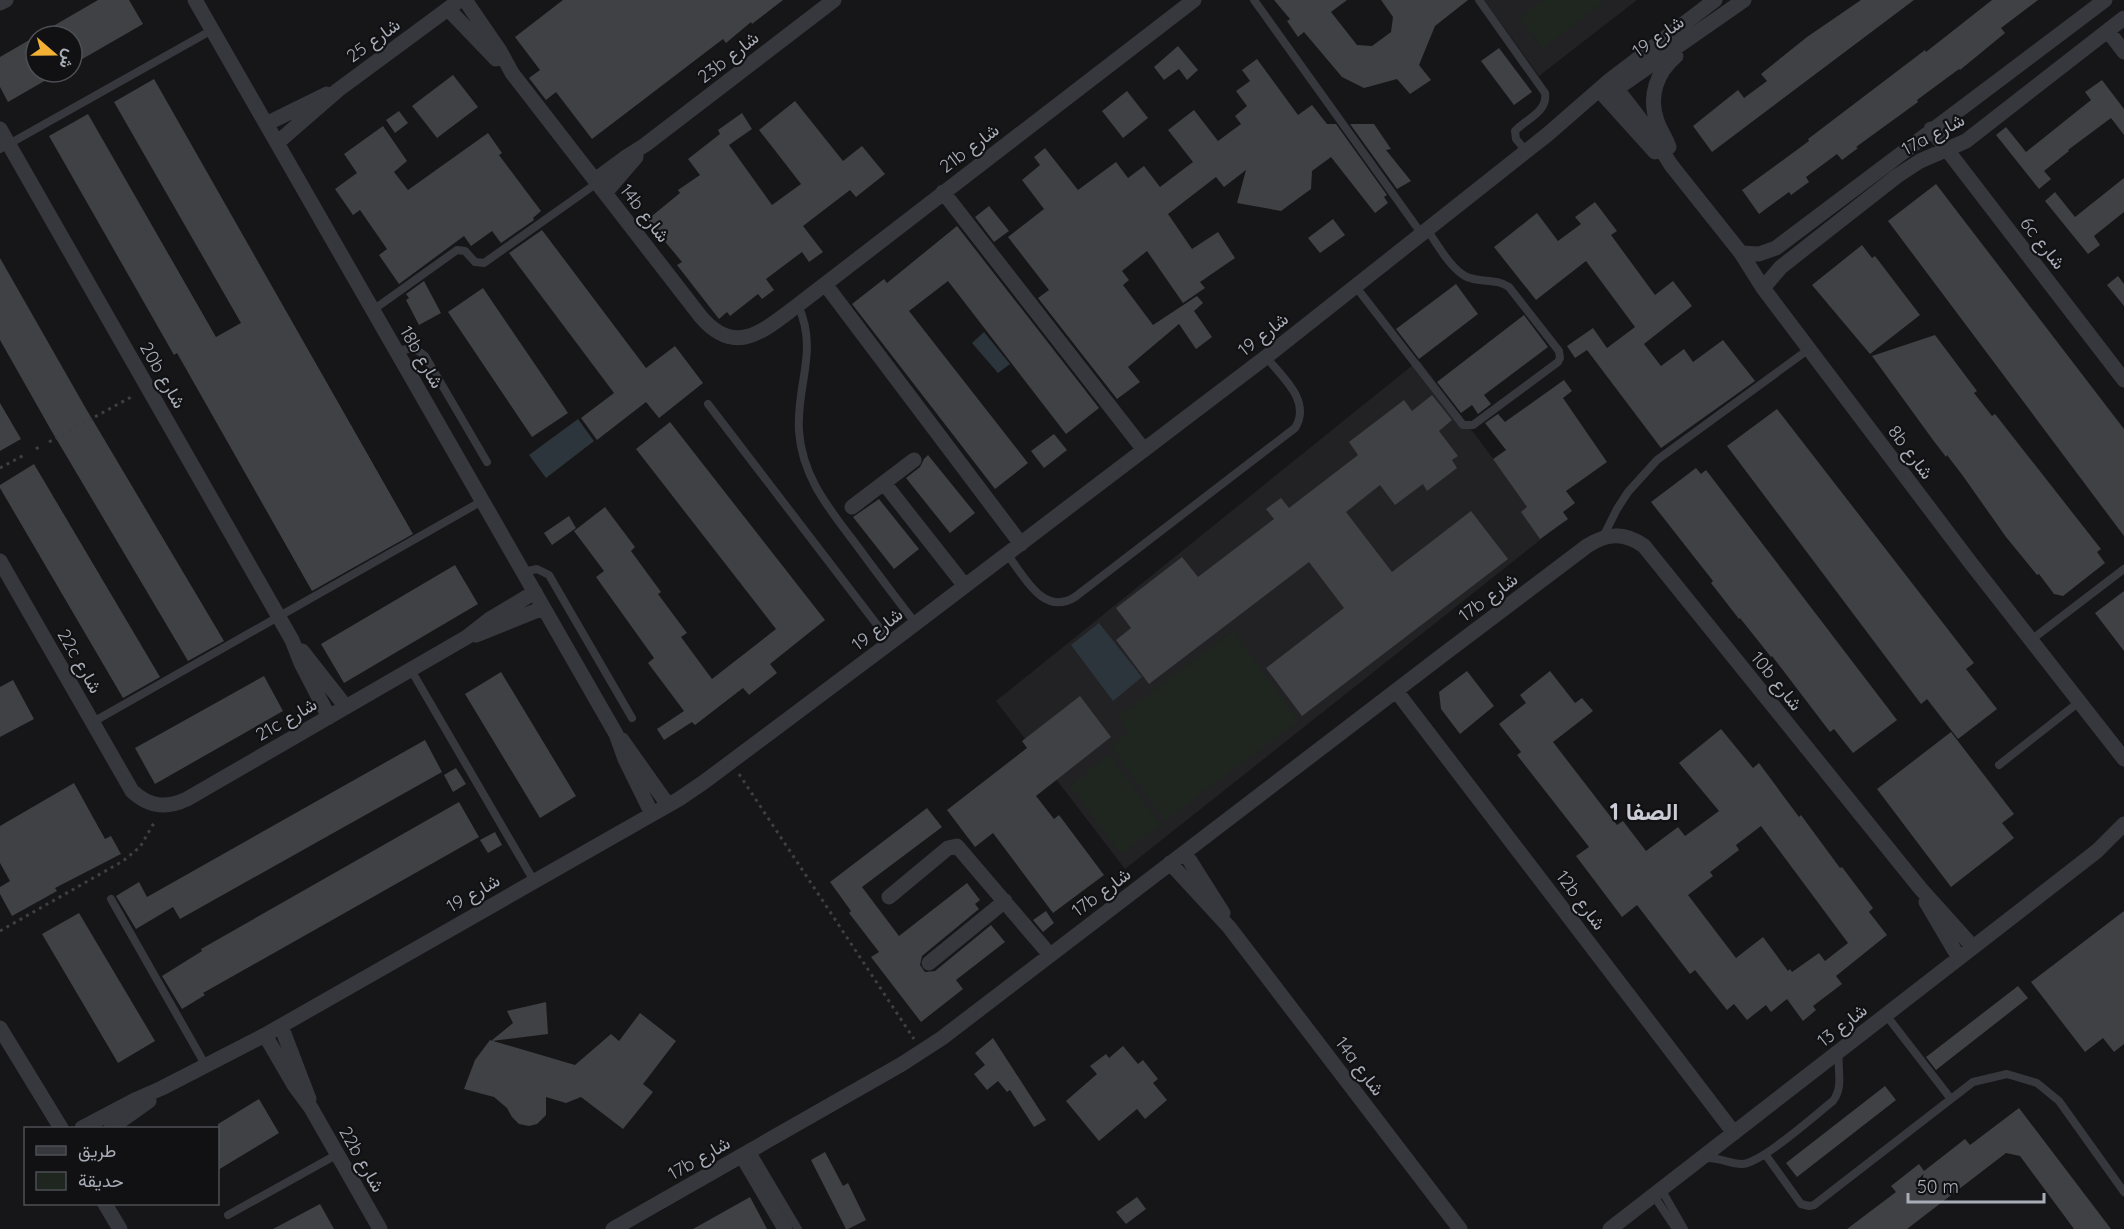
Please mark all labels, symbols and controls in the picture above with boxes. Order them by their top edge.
street label: شارع 19 [1628,10,1689,63]
street label: شارع 25 [342,13,405,68]
north arrow [24,24,84,84]
street label: 23b شارع [693,26,764,89]
text: ش [55,47,81,72]
street label: 17a شارع [1898,108,1969,161]
street label: 21b شارع [935,118,1004,179]
street label: 14b شارع [614,179,675,247]
street label: 6c شارع [2015,212,2071,274]
street label: شارع 19 [1233,307,1293,362]
street label: 18b شارع [394,322,449,393]
street label: 20b شارع [134,338,191,413]
street label: 8b شارع [1882,420,1939,484]
street label: 17b شارع [1454,567,1523,627]
street label: شارع 19 [847,602,908,656]
street label: 22c شارع [52,625,108,698]
street label: 10b شارع [1745,647,1808,716]
street label: 21c شارع [251,692,321,747]
district label: الصفا 1 [1610,796,1678,826]
street label: 17b شارع [1067,862,1136,922]
street label: 12b شارع [1550,866,1611,935]
street label: شارع 19 [442,869,504,918]
street label: شارع 13 [1812,998,1872,1052]
street label: 14a شارع [1330,1032,1390,1101]
street label: 22b شارع [333,1122,390,1196]
legend [24,1127,219,1205]
street label: 17b شارع [664,1131,735,1186]
text: طريق [78,1139,116,1162]
scale bar [1908,1166,2044,1204]
text: حديقة [78,1169,124,1192]
text: 50 m [1917,1175,1959,1198]

